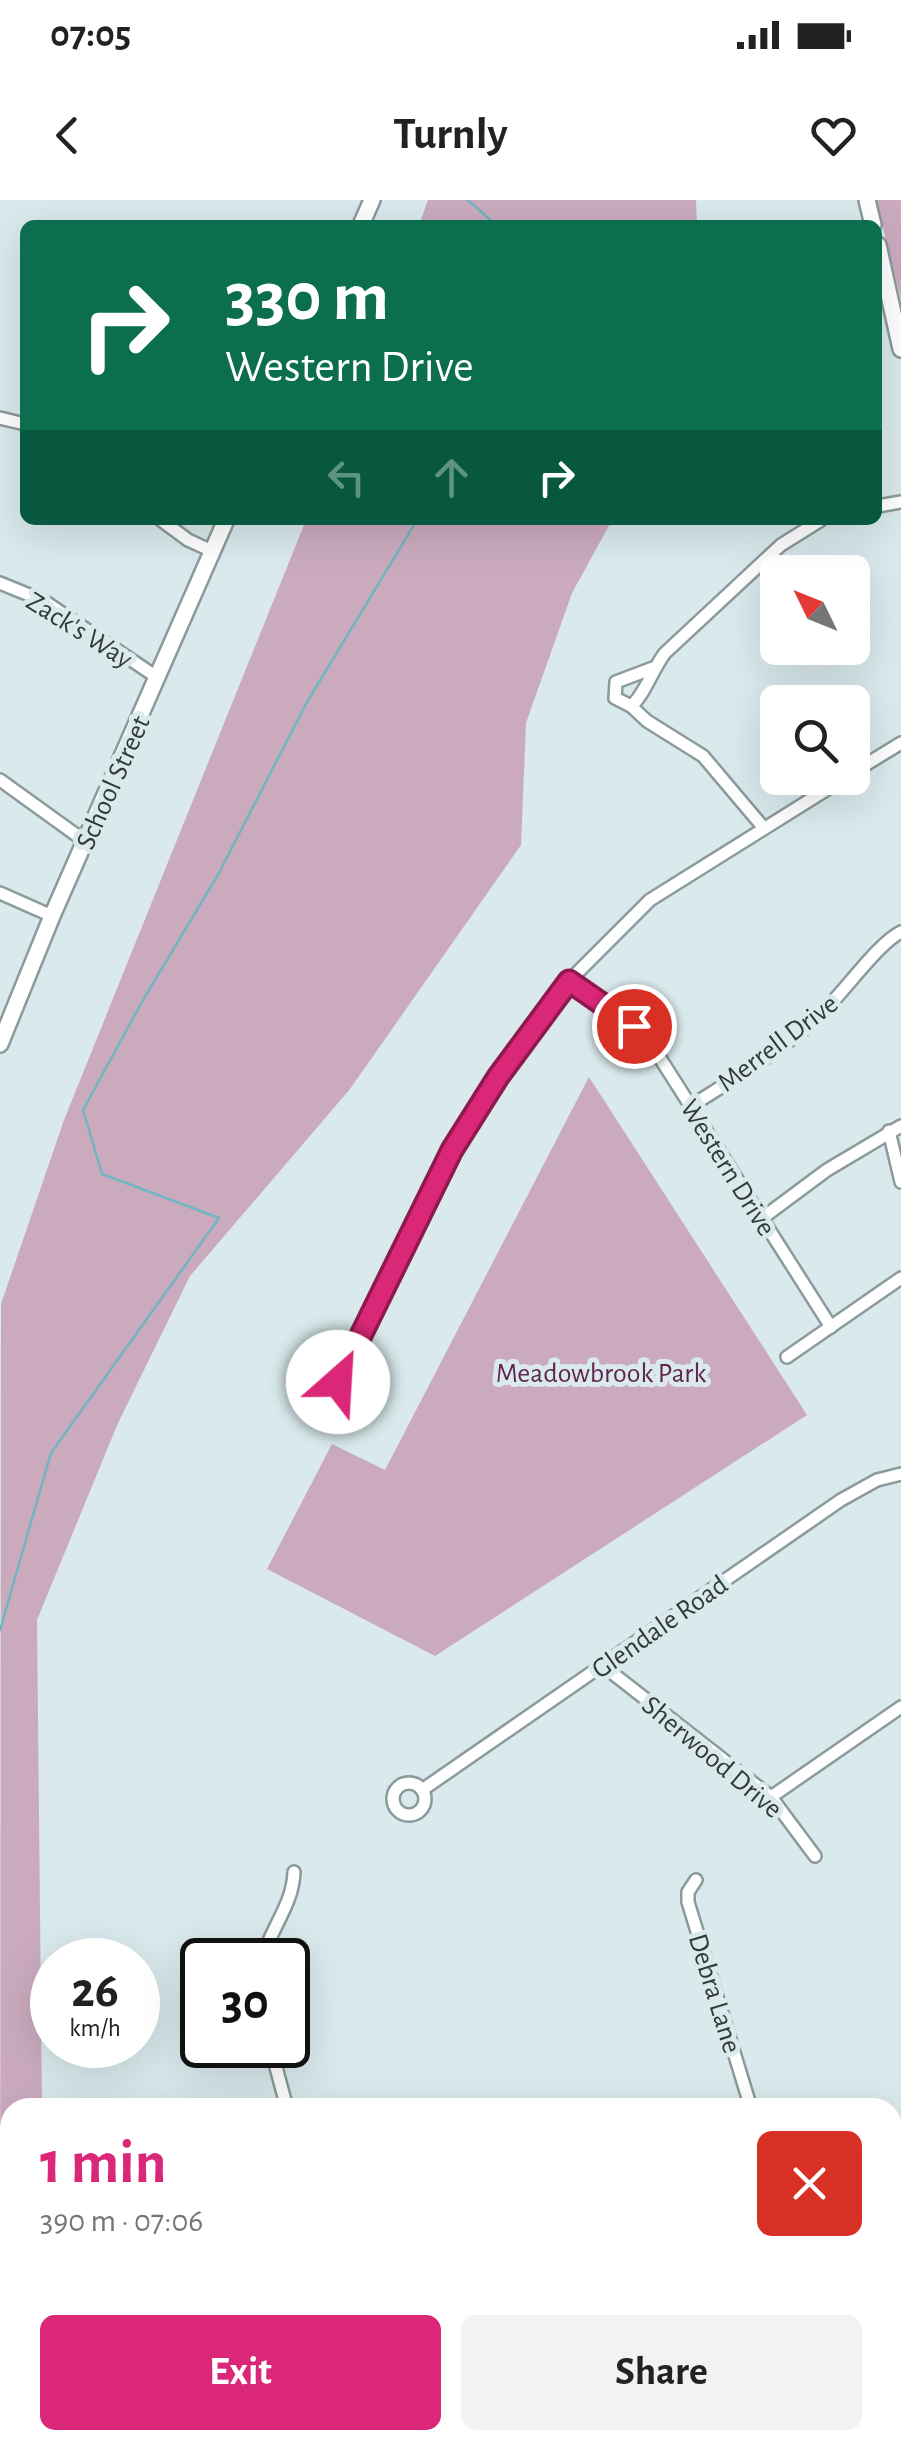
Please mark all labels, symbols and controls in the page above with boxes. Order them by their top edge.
text: 07:05 [50,16,131,54]
icon: back [40,108,95,163]
icon: heart [806,108,861,163]
text: Turnly [393,112,508,157]
icon: right [60,260,190,390]
text: 330 m [225,263,389,333]
text: Western Drive [225,345,474,390]
icon: left [319,450,374,505]
icon: ahead [424,450,479,505]
icon: right [529,450,584,505]
north arrow [760,555,870,665]
map controls [760,555,870,795]
street label: Zack's Way [21,587,137,674]
button: search [760,685,870,795]
street label: School Street [72,712,156,854]
pin [592,984,677,1069]
street label: Merrell Drive [713,990,843,1098]
icon: arrive [607,999,662,1054]
street label: Western Drive [674,1095,780,1241]
position arrow [286,1330,390,1434]
park label: Meadowbrook Park [496,1360,706,1388]
street label: Glendale Road [587,1571,733,1685]
street label: Sherwood Drive [636,1691,787,1824]
street label: Debra Lane [683,1931,745,2057]
speed limit sign: 30 [180,1938,310,2068]
text: 26 [71,1966,119,2016]
text: km/h [69,2016,121,2041]
button: close [757,2131,862,2236]
text: 1 min [40,2134,166,2194]
text: 390 m · 07:06 [40,2205,203,2237]
button: Exit [40,2315,441,2430]
button: Share [461,2315,862,2430]

